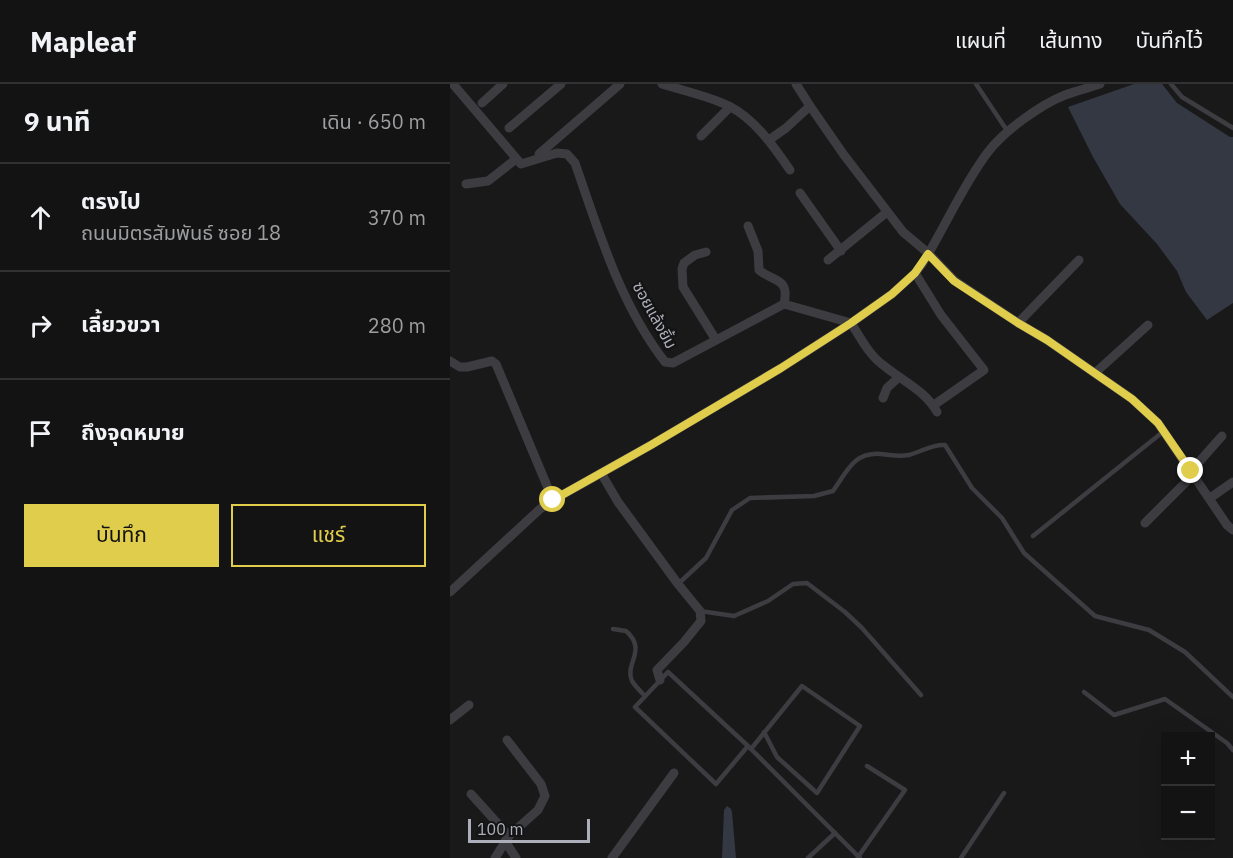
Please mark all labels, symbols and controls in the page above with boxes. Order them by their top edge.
text: Mapleaf [30,23,136,60]
text: แผนที่ [955,26,1006,54]
text: เส้นทาง [1039,26,1103,54]
text: บันทึกไว้ [1136,26,1203,54]
text: 9 นาที [24,104,91,138]
text: เดิน · 650 m [322,108,426,135]
text: ตรงไป [81,186,141,215]
icon: ahead [24,201,57,234]
text: 370 m [368,204,426,231]
text: ถนนมิตรสัมพันธ์ ซอย 18 [81,219,281,246]
street label: ซอยแล้งยิ้ม [628,278,682,352]
icon: right [24,309,57,342]
text: เลี้ยวขวา [81,309,161,338]
text: 280 m [368,312,426,339]
icon: arrive [24,417,57,450]
text: ถึงจุดหมาย [81,417,185,446]
route end [1177,457,1203,483]
route start [539,486,565,512]
button: บันทึก [24,504,219,567]
button: แชร์ [231,504,426,567]
map controls [1161,732,1215,840]
button: + [1161,732,1215,786]
button: − [1161,786,1215,840]
scale bar [468,816,590,844]
text: 100 m [477,819,524,839]

